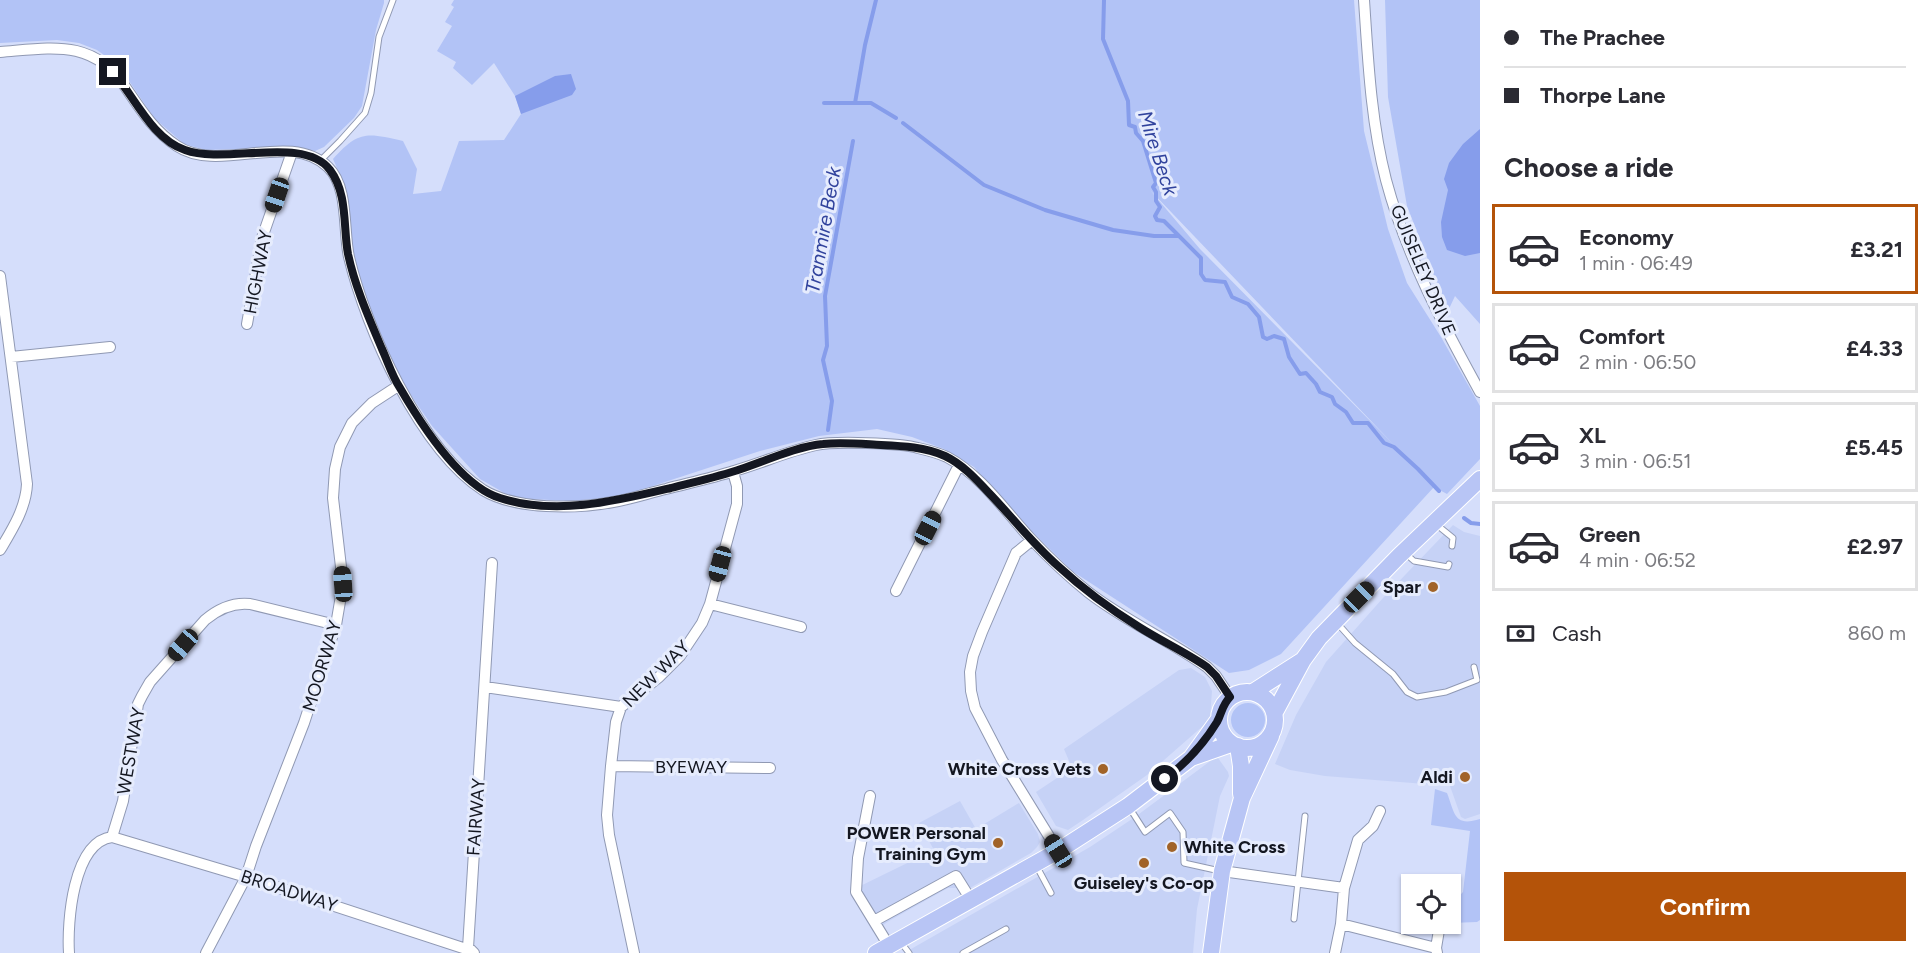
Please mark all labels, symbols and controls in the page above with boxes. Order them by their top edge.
text: The Prachee [1540,24,1665,51]
route end [99,58,126,85]
text: Thorpe Lane [1540,82,1665,109]
water label: Mire Beck [1133,107,1183,200]
text: Choose a ride [1504,151,1673,184]
water label: Tranmire Beck [800,164,846,295]
car [263,175,291,215]
street label: GUISELEY DRIVE [1386,201,1460,339]
icon: car [1507,222,1561,276]
text: Economy [1579,224,1674,251]
street label: HIGHWAY [239,228,277,316]
text: £3.21 [1850,236,1903,263]
text: 1 min · 06:49 [1579,251,1693,275]
icon: car [1507,321,1561,375]
text: Comfort [1579,323,1665,350]
text: £4.33 [1846,335,1903,362]
text: 2 min · 06:50 [1579,350,1696,374]
icon: car [1507,420,1561,474]
text: XL [1579,422,1606,449]
text: £5.45 [1845,434,1903,461]
text: 3 min · 06:51 [1579,449,1692,473]
car [912,508,944,548]
icon: car [1507,519,1561,573]
text: Green [1579,521,1641,548]
text: £2.97 [1847,533,1903,560]
car [707,544,733,584]
text: 4 min · 06:52 [1579,548,1696,572]
car [333,565,353,603]
place label: Spar [1383,576,1421,598]
car [1340,578,1378,616]
marker: Spar [1426,580,1440,594]
icon: cash [1504,617,1537,650]
street label: MOORWAY [298,618,346,714]
text: Cash [1552,620,1602,647]
text: 860 m [1848,621,1906,645]
car [164,626,202,664]
street label: NEW WAY [618,636,694,712]
street label: WESTWAY [112,705,150,796]
street label: BYEWAY [655,756,727,778]
place label: White Cross Vets [948,758,1092,780]
marker: White Cross Vets [1096,762,1110,776]
route start [1151,765,1178,792]
place label: Aldi [1420,766,1453,788]
marker: Aldi [1458,770,1472,784]
street label: FAIRWAY [462,777,490,857]
place label: POWER Personal Training Gym [847,822,986,865]
car [1041,831,1075,871]
marker: POWER Personal Training Gym [991,836,1005,850]
place label: White Cross [1184,836,1286,858]
marker: White Cross [1165,840,1179,854]
marker: Guiseley's Co-op [1137,856,1151,870]
street label: BROADWAY [238,865,340,917]
place label: Guiseley's Co-op [1074,872,1214,894]
button: Confirm [1504,872,1906,941]
map controls [1401,874,1461,934]
button: locate [1401,874,1461,934]

